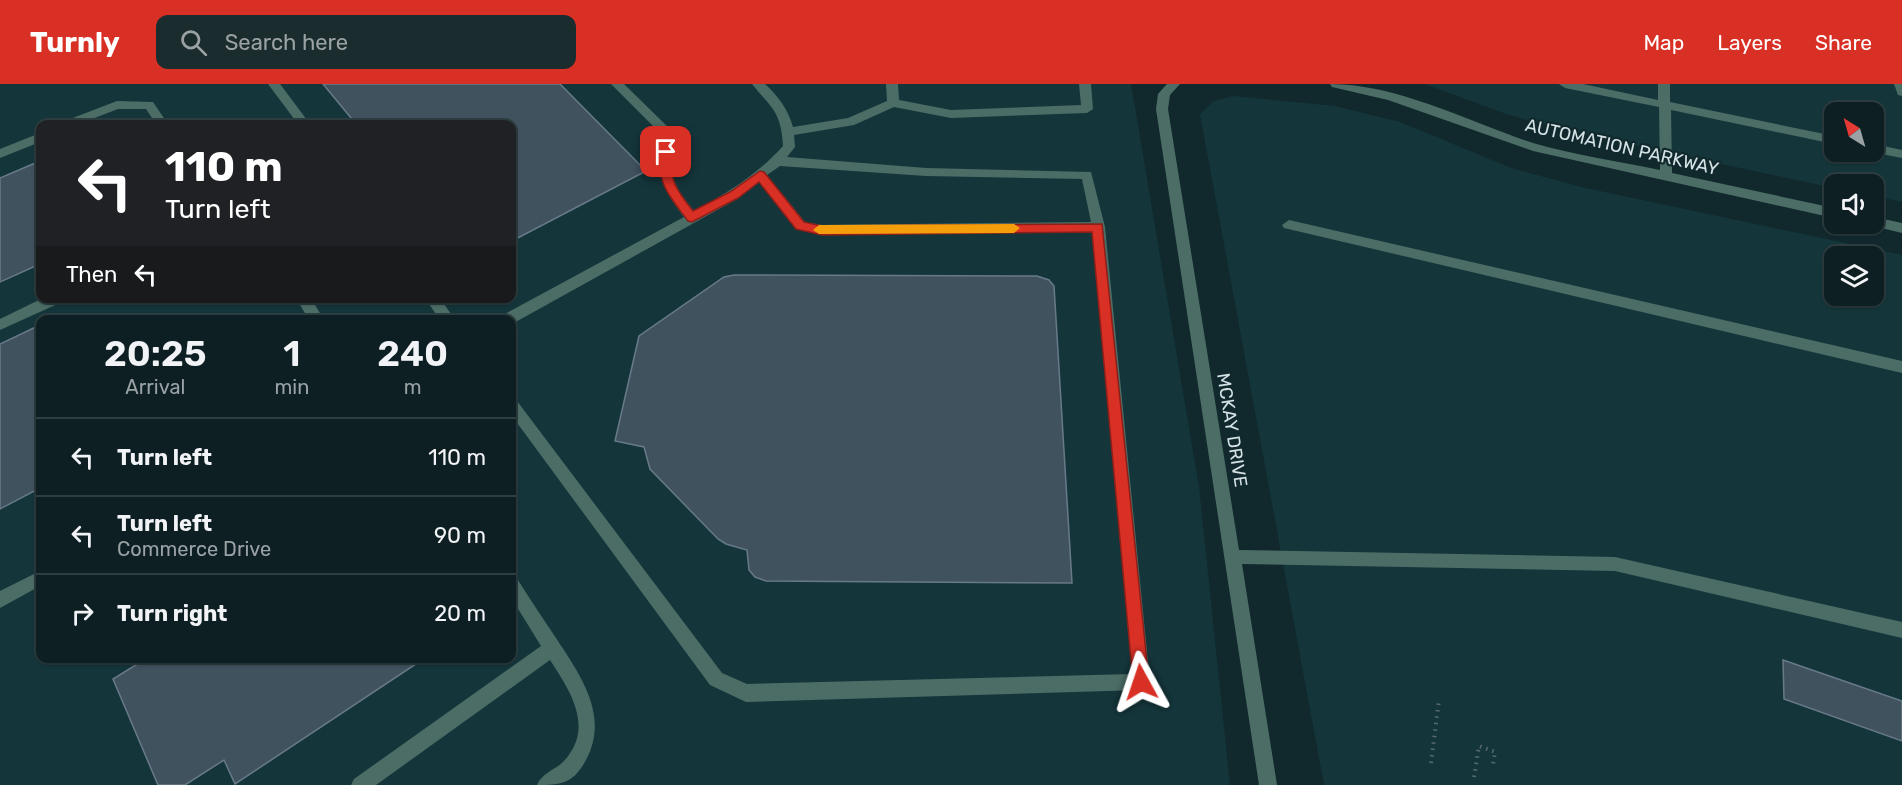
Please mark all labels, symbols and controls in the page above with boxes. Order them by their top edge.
search box [156,15,576,69]
text: Turnly [30,26,120,59]
icon: search [177,26,210,59]
text: Search here [225,29,348,56]
text: Map [1643,30,1684,55]
text: Layers [1717,30,1782,55]
text: Share [1815,30,1872,55]
north arrow [1824,102,1884,162]
map controls [1824,102,1884,306]
street label: AUTOMATION PARKWAY [1523,114,1721,180]
pin [640,126,691,177]
icon: arrive [649,135,682,168]
text: 110 m [165,142,283,192]
icon: left [66,144,144,222]
button: sound [1824,174,1884,234]
text: Turn left [165,193,270,225]
button: layers [1824,246,1884,306]
icon: left [129,258,162,291]
text: Then [66,261,117,288]
text: 20:25 [104,332,207,375]
text: 1 [283,332,301,375]
text: 240 [377,332,448,375]
street label: MCKAY DRIVE [1212,371,1252,489]
text: Arrival [125,375,185,399]
text: min [275,375,309,399]
text: m [404,375,422,399]
icon: left [66,441,99,474]
text: Turn left [117,444,212,471]
text: 110 m [428,444,486,471]
text: Turn left [117,510,212,537]
icon: left [66,519,99,552]
text: 90 m [434,522,486,549]
text: Commerce Drive [117,537,271,561]
icon: right [66,597,99,630]
text: Turn right [117,600,227,627]
text: 20 m [434,600,486,627]
position arrow [1109,650,1173,714]

